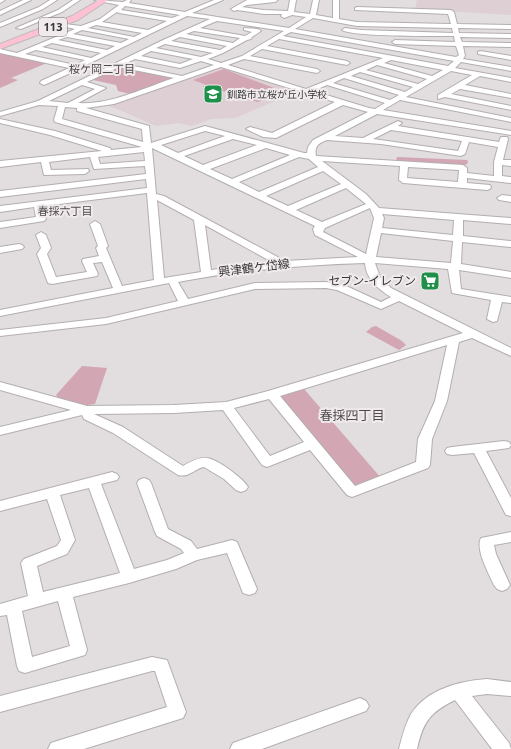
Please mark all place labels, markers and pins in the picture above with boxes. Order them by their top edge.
school or university icon: 釧路市立桜が丘小学校 [202,83,224,105]
place label: 釧路市立桜が丘小学校 [227,87,327,101]
supermarket icon: セブン-イレブン [419,270,441,292]
place label: セブン-イレブン [328,272,416,289]

